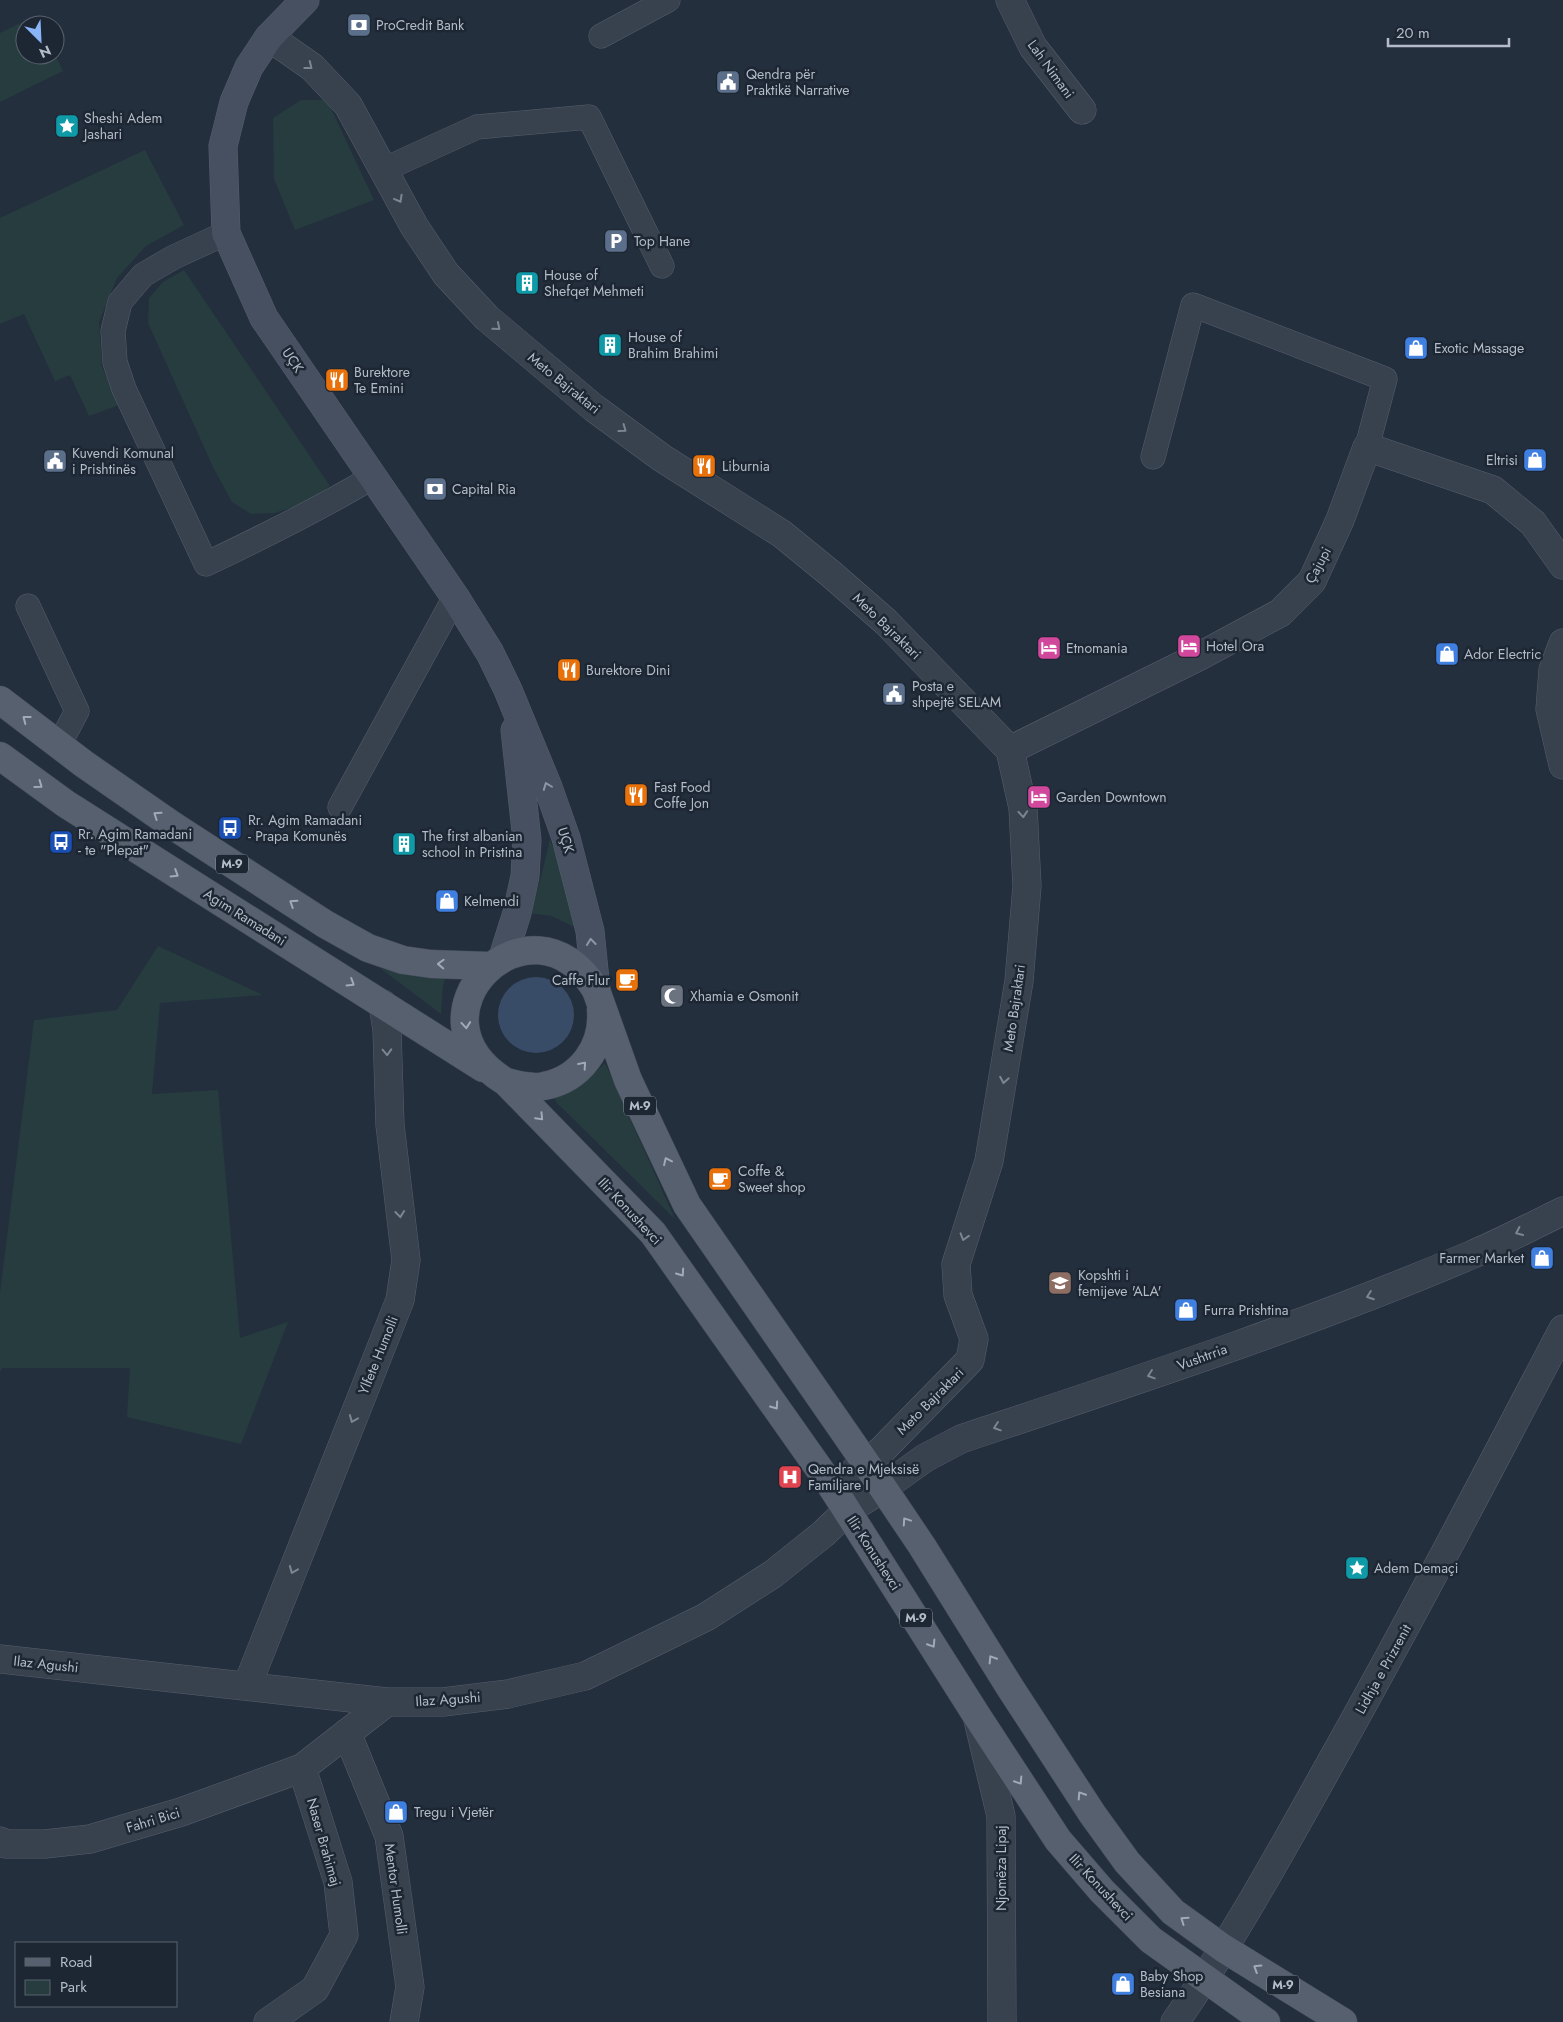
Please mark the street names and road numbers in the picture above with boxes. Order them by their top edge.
street label: Lah Nimani [1023,36,1079,102]
street label: UÇK [277,344,309,377]
street label: Meto Bajraktari [523,348,605,418]
street label: Çajupi [1300,543,1336,587]
street label: Meto Bajraktari [848,588,926,664]
street label: UÇK [553,825,579,856]
road number: M-9 [216,854,248,874]
street label: Agim Ramadani [200,884,290,950]
street label: Meto Bajraktari [998,963,1030,1053]
road number: M-9 [624,1096,656,1116]
street label: Ilir Konushevci [594,1173,666,1249]
street label: Ylfete Humolli [353,1313,403,1397]
street label: Vushtrria [1174,1339,1230,1375]
street label: Meto Bajraktari [892,1363,968,1439]
street label: Ilir Konushevci [842,1512,906,1594]
road number: M-9 [900,1609,932,1628]
street label: Lidhja e Prizrenit [1350,1620,1416,1717]
street label: Ilaz Agushi [13,1651,79,1677]
street label: Ilaz Agushi [415,1687,481,1711]
street label: Naser Brahimaj [302,1796,346,1888]
street label: Fahri Bici [124,1802,182,1838]
street label: Njomëza Lipaj [991,1825,1011,1911]
street label: Mentor Humolli [380,1842,412,1936]
street label: Ilir Konushevci [1065,1849,1137,1925]
road number: M-9 [1267,1976,1299,1994]

